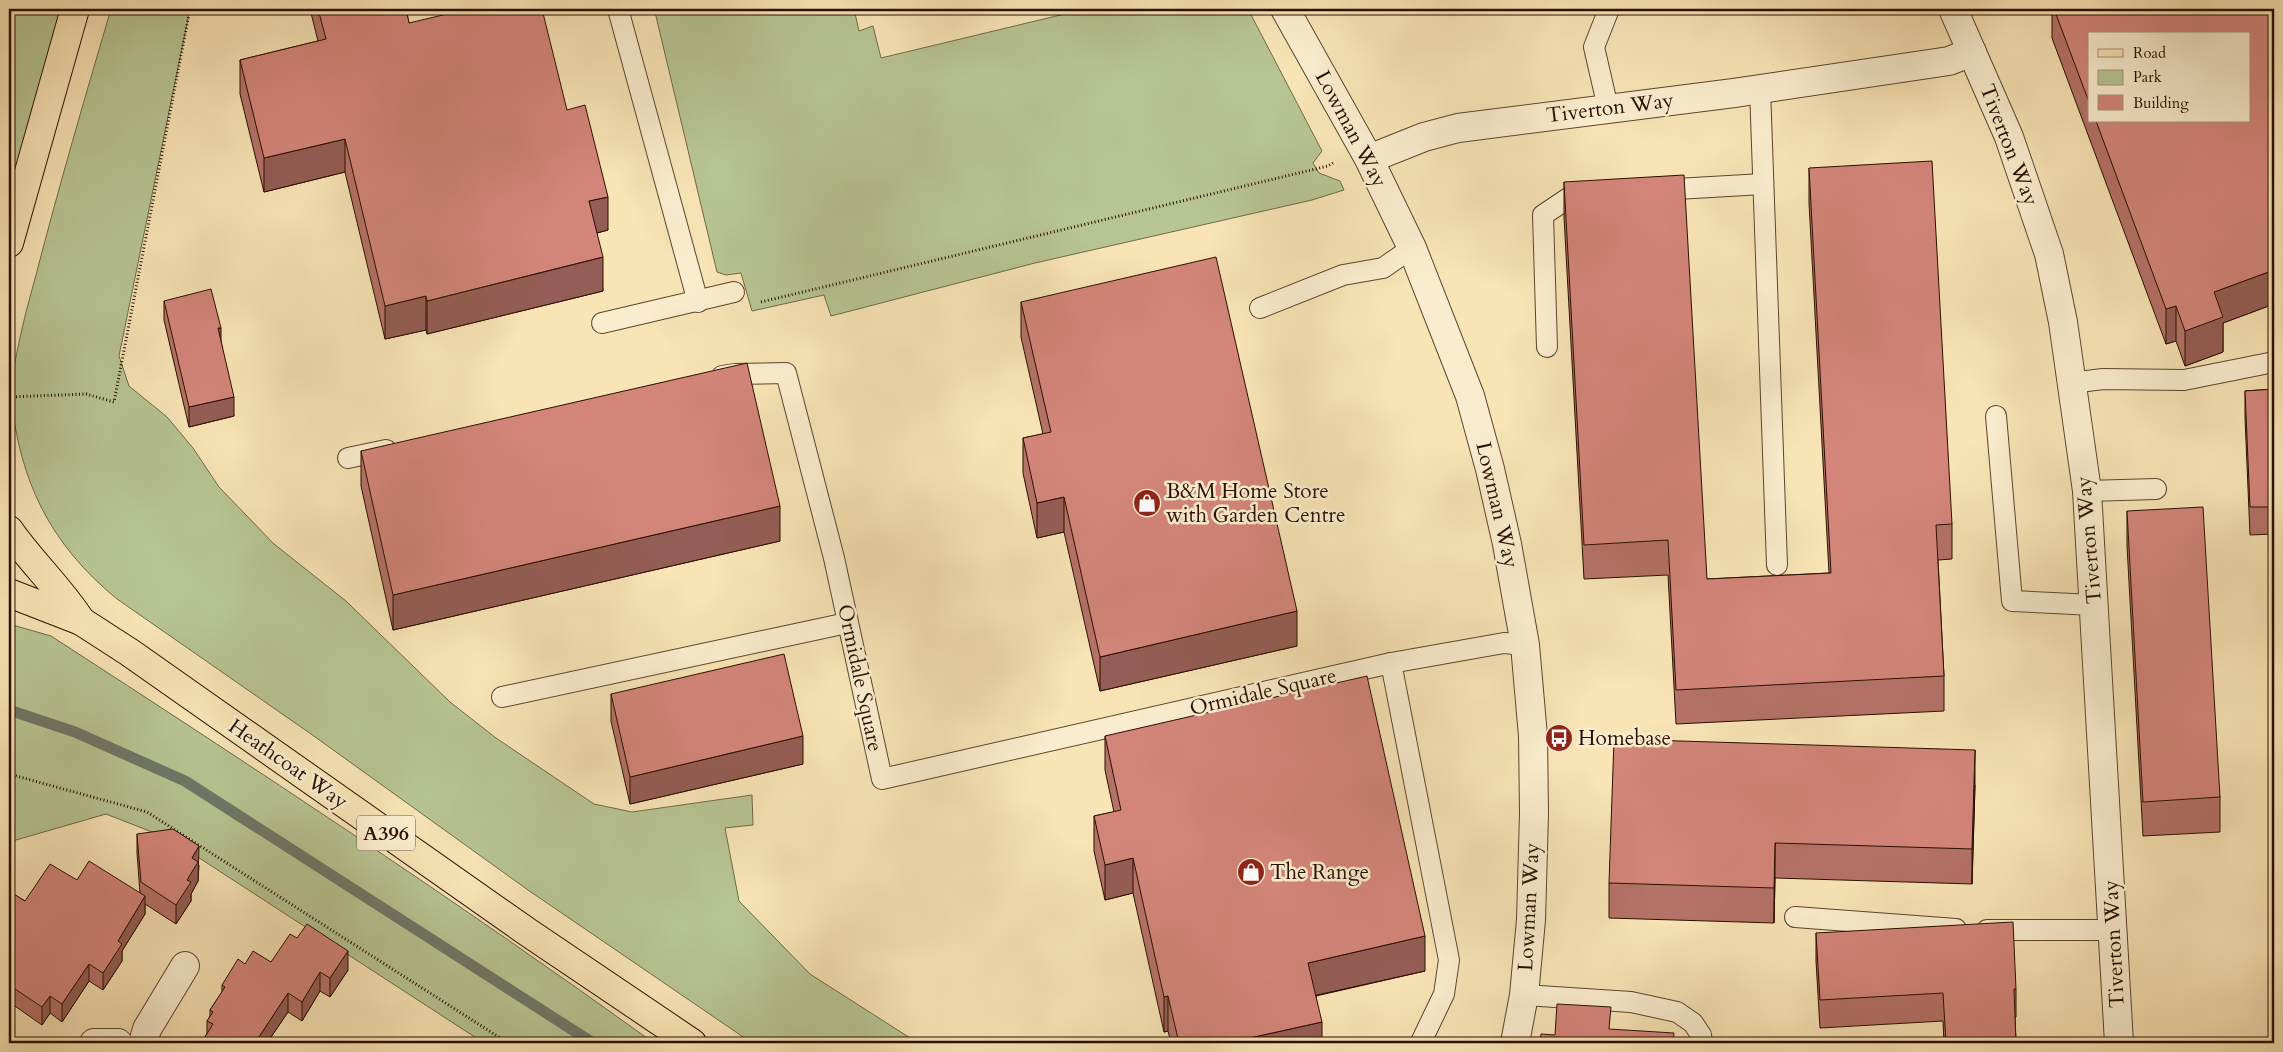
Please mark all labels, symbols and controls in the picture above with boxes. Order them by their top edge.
legend [2088,32,2250,122]
text: Road [2133,43,2166,63]
street label: Lowman Way [1308,65,1394,193]
text: Park [2133,67,2162,87]
street label: Tiverton Way [1973,80,2045,210]
street label: Tiverton Way [1545,86,1675,130]
text: Building [2133,93,2189,113]
street label: Lowman Way [1468,439,1526,571]
street label: Tiverton Way [2069,475,2109,605]
place label: B&M Home Store with Garden Centre [1166,477,1346,530]
shop icon: B&M Home Store with Garden Centre [1132,488,1162,518]
street label: Ormidale Square [830,602,890,754]
street label: Ormidale Square [1187,661,1339,723]
street label: Heathcoat Way [222,712,354,816]
bus stop icon: Homebase [1544,723,1574,753]
place label: Homebase [1578,724,1671,753]
road number: A396 [357,816,415,850]
street label: Lowman Way [1511,842,1547,972]
shop icon: The Range [1236,857,1266,887]
place label: The Range [1270,858,1369,887]
street label: Tiverton Way [2096,879,2132,1009]

